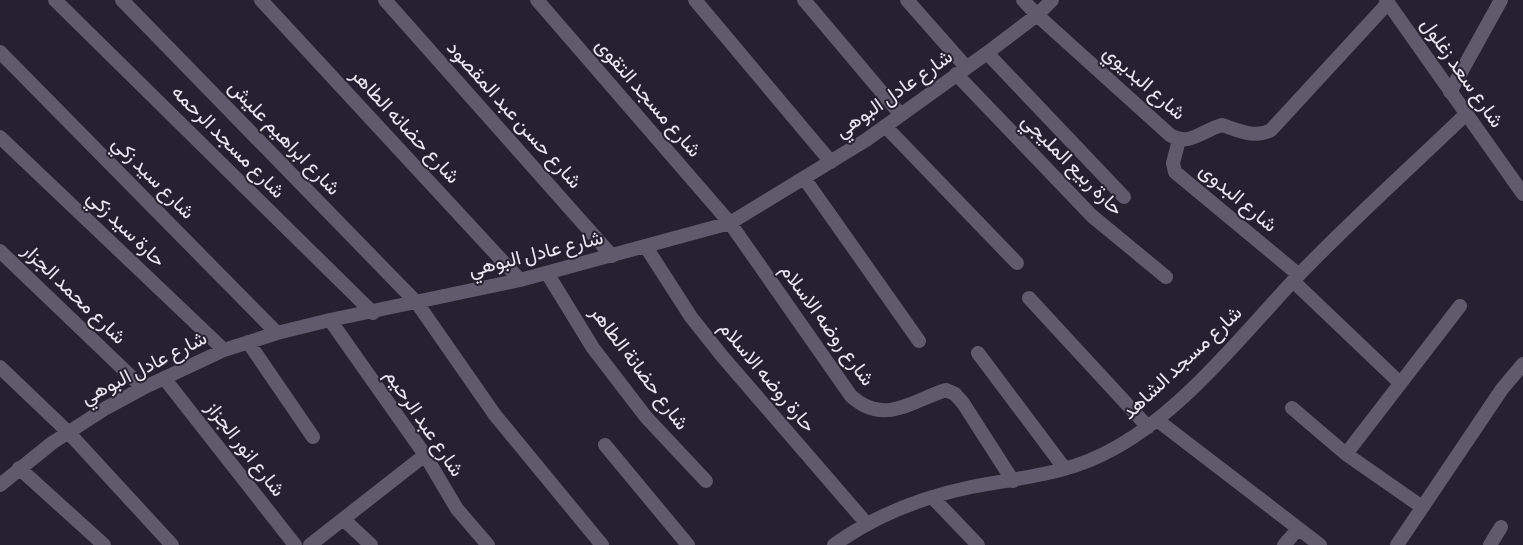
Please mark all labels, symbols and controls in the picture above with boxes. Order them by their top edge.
street label: شارع سعد زغلول [1415,15,1507,133]
street label: شارع مسجد التقوى [589,35,705,163]
street label: شارع حسن عبد المقصود [441,38,585,194]
street label: شارع البديوي [1095,42,1189,128]
street label: شارع عادل البوهي [832,46,960,147]
street label: شارع حضانه الطاهر [344,64,463,190]
street label: شارع ابراهيم عليش [222,77,344,201]
street label: شارع مسجد الرحمه [166,82,288,204]
street label: حارة ربيع المليجي [1013,110,1127,224]
street label: شارع سيد زكي [104,133,198,227]
street label: شارع البدوى [1193,160,1281,238]
street label: حارة سيد زكي [79,187,169,275]
street label: شارع عادل البوهي [467,228,607,286]
street label: شارع محمد الجزار [16,239,130,350]
street label: شارع روضه الاسلام [774,260,878,391]
street label: شارع حضانة الطاهر [583,301,692,436]
street label: شارع مسجد الشاهد [1118,303,1248,426]
street label: حارة روضه الاسلام [713,318,819,438]
street label: شارع عادل البوهي [78,328,213,414]
street label: شارع عبد الرحيم [378,366,467,482]
street label: شارع انور الجزاز [199,397,288,502]

